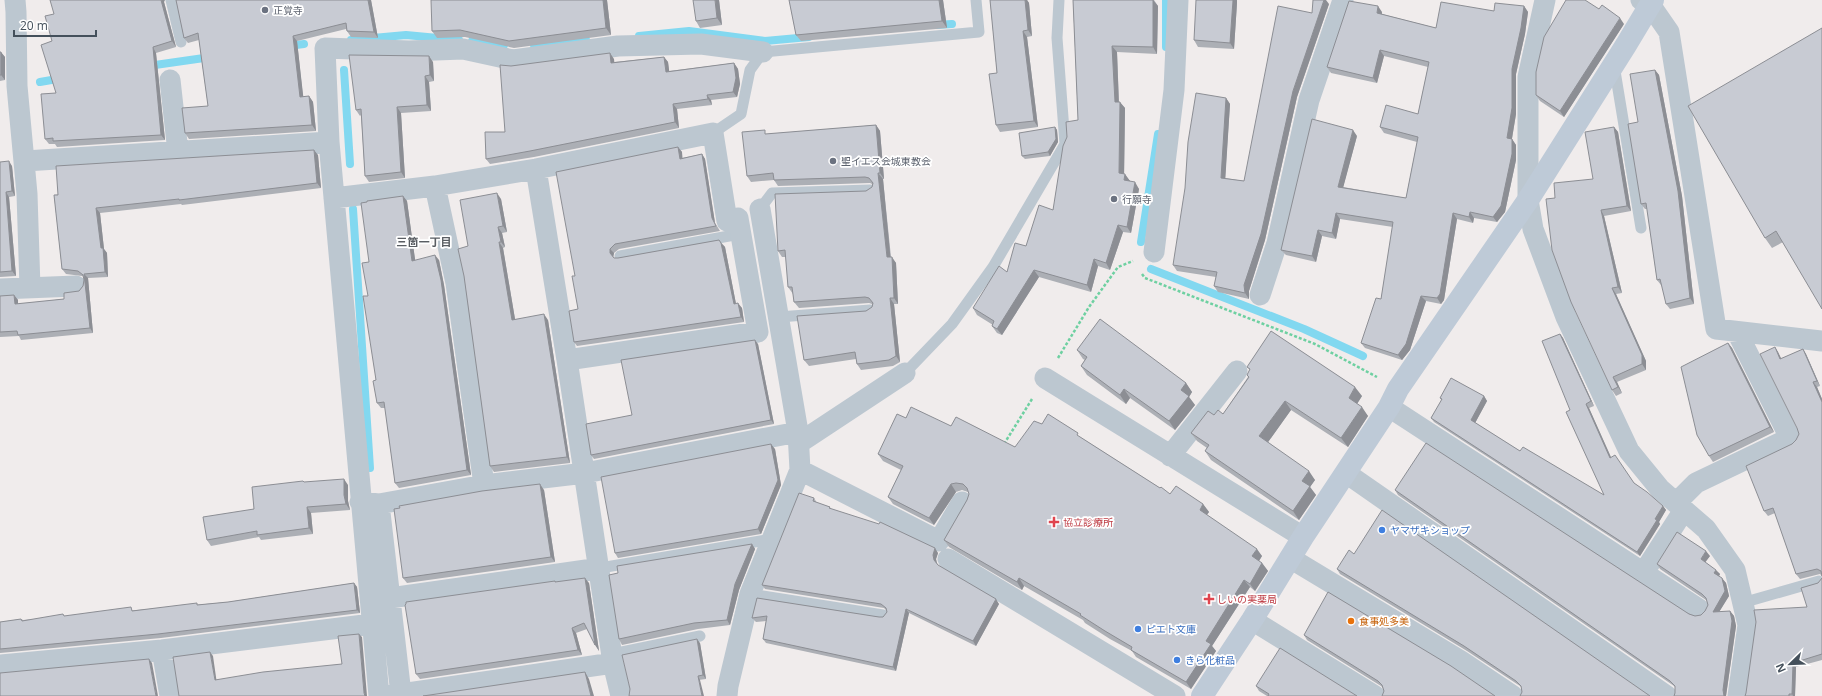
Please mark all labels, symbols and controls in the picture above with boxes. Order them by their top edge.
place label: 正覚寺 [273,3,303,17]
marker: 正覚寺 [260,5,270,15]
scale bar [14,12,96,38]
text: 20 m [20,17,48,34]
place label: 聖イエス会城東教会 [841,154,931,168]
marker: 聖イエス会城東教会 [828,156,838,166]
place label: 行願寺 [1122,192,1152,206]
marker: 行願寺 [1109,194,1119,204]
district label: 三箇一丁目 [397,234,452,249]
place label: 協立診療所 [1063,515,1113,529]
marker: 協立診療所 [1048,516,1060,528]
place label: ヤマザキショップ [1390,523,1470,537]
marker: ヤマザキショップ [1377,525,1387,535]
place label: しいの実薬局 [1217,592,1277,606]
marker: しいの実薬局 [1204,594,1214,604]
place label: 食事処多美 [1359,614,1409,628]
marker: 食事処多美 [1346,616,1356,626]
place label: ピエト文庫 [1146,622,1196,636]
marker: ピエト文庫 [1133,624,1143,634]
north arrow [1770,644,1810,684]
place label: きら化粧品 [1185,653,1235,667]
marker: きら化粧品 [1172,655,1182,665]
text: N [1772,661,1789,675]

